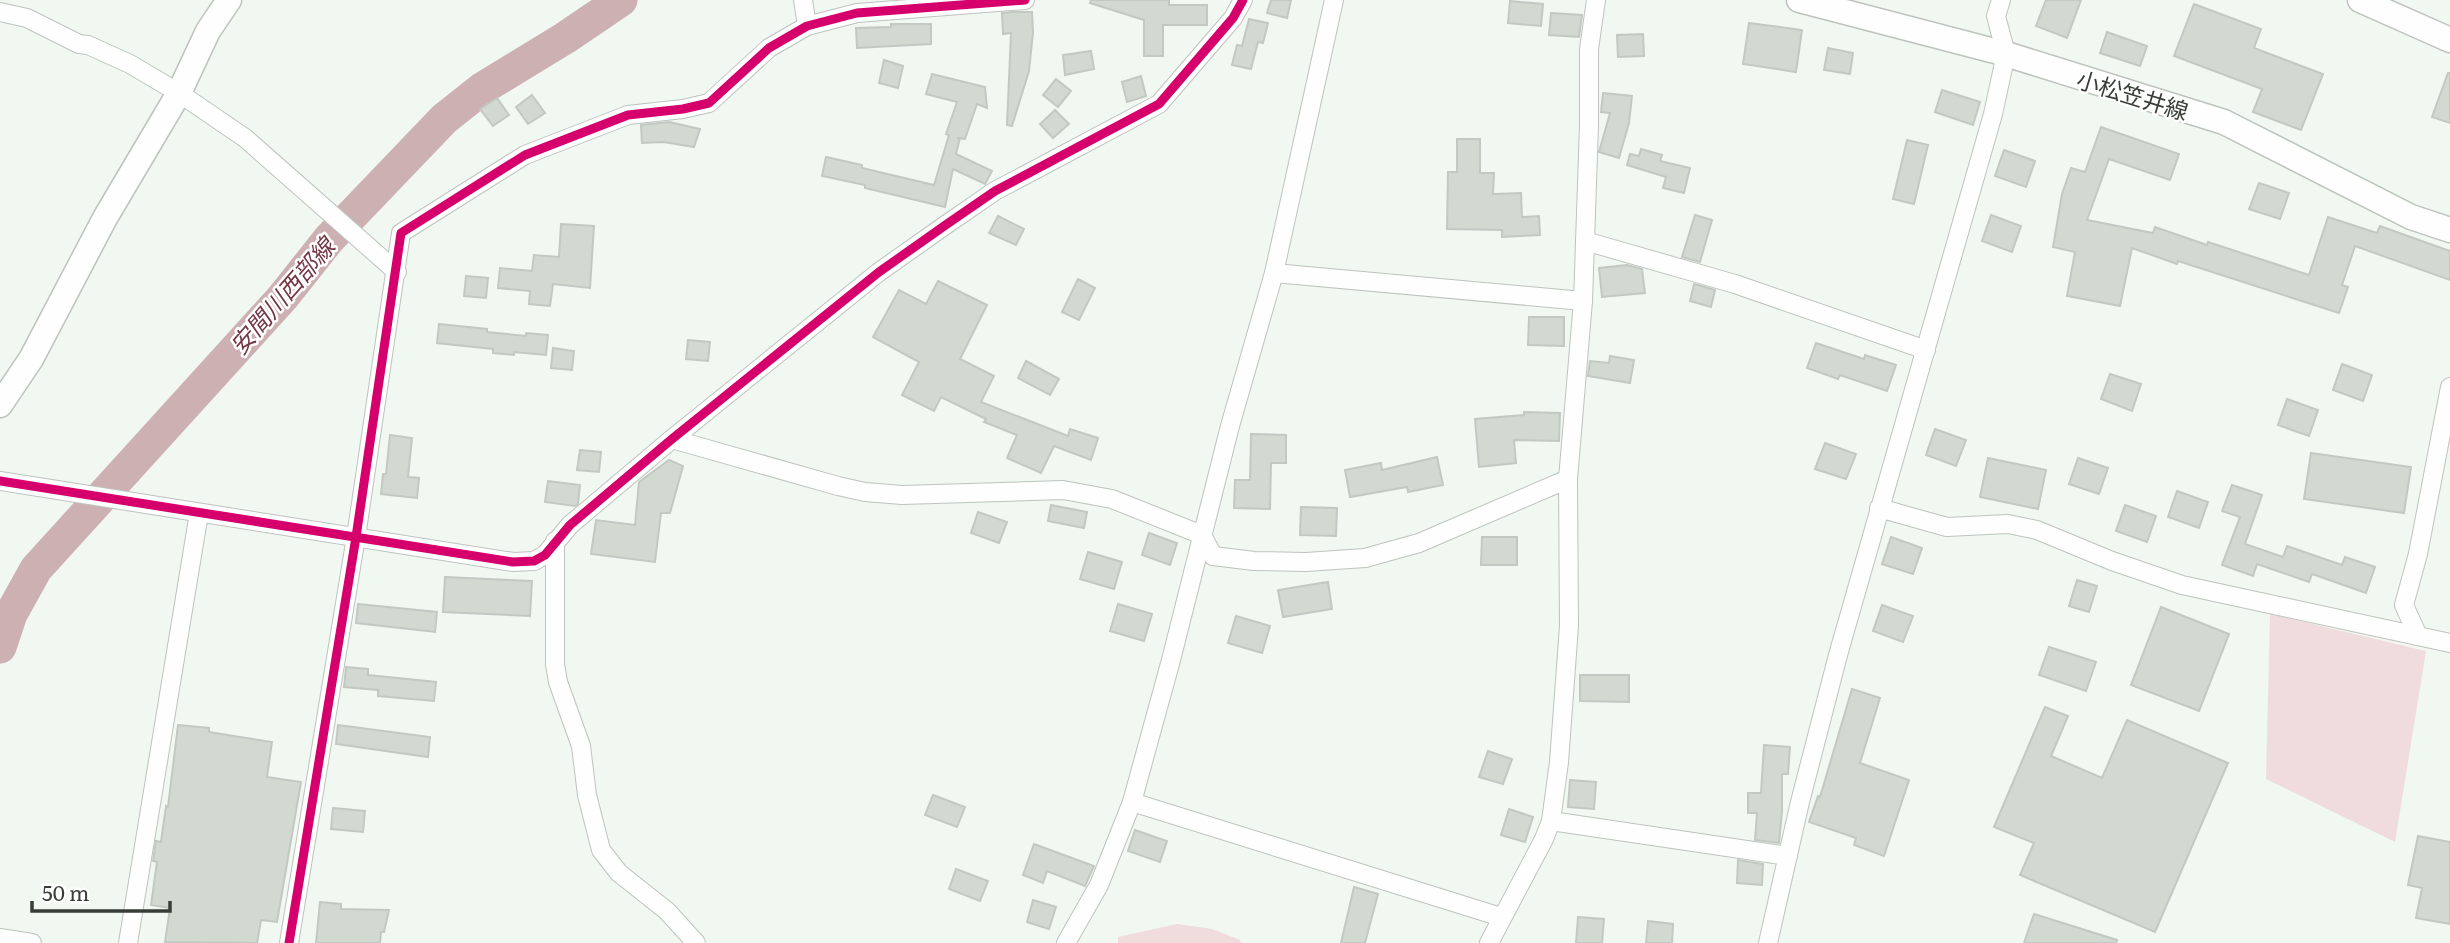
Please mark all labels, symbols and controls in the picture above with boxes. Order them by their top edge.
street label: 小松笠井線 [2073,61,2193,127]
water label: 安間川西部線 [221,227,343,361]
scale bar [32,870,170,914]
text: 50 m [42,876,89,907]

